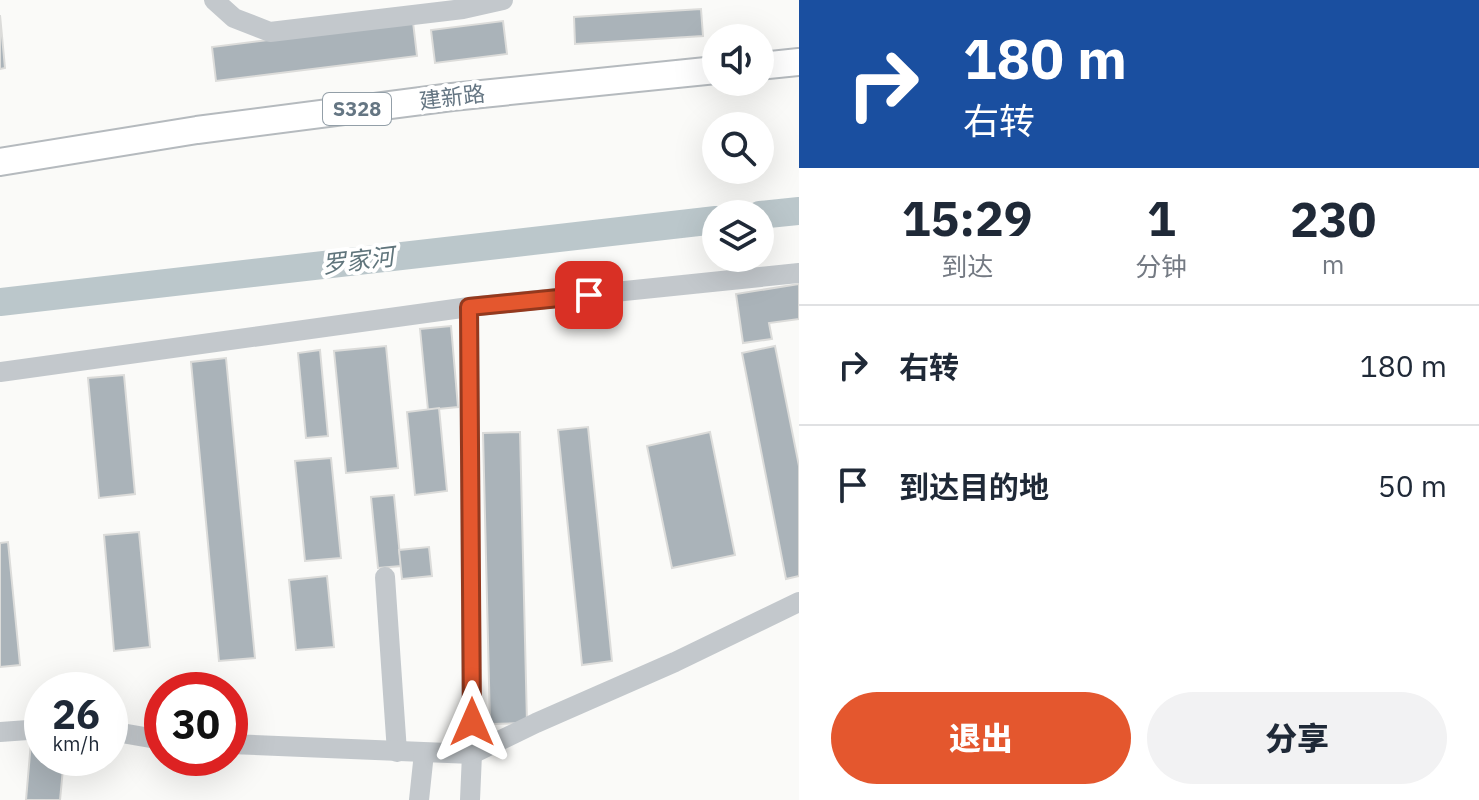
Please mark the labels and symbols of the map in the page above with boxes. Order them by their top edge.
street label: 建新路 [417,78,486,115]
road number: S328 [323,93,391,125]
water label: 罗家河 [320,239,400,280]
pin [555,261,623,329]
speed limit sign: 30 [144,672,248,776]
position arrow [430,680,514,764]

